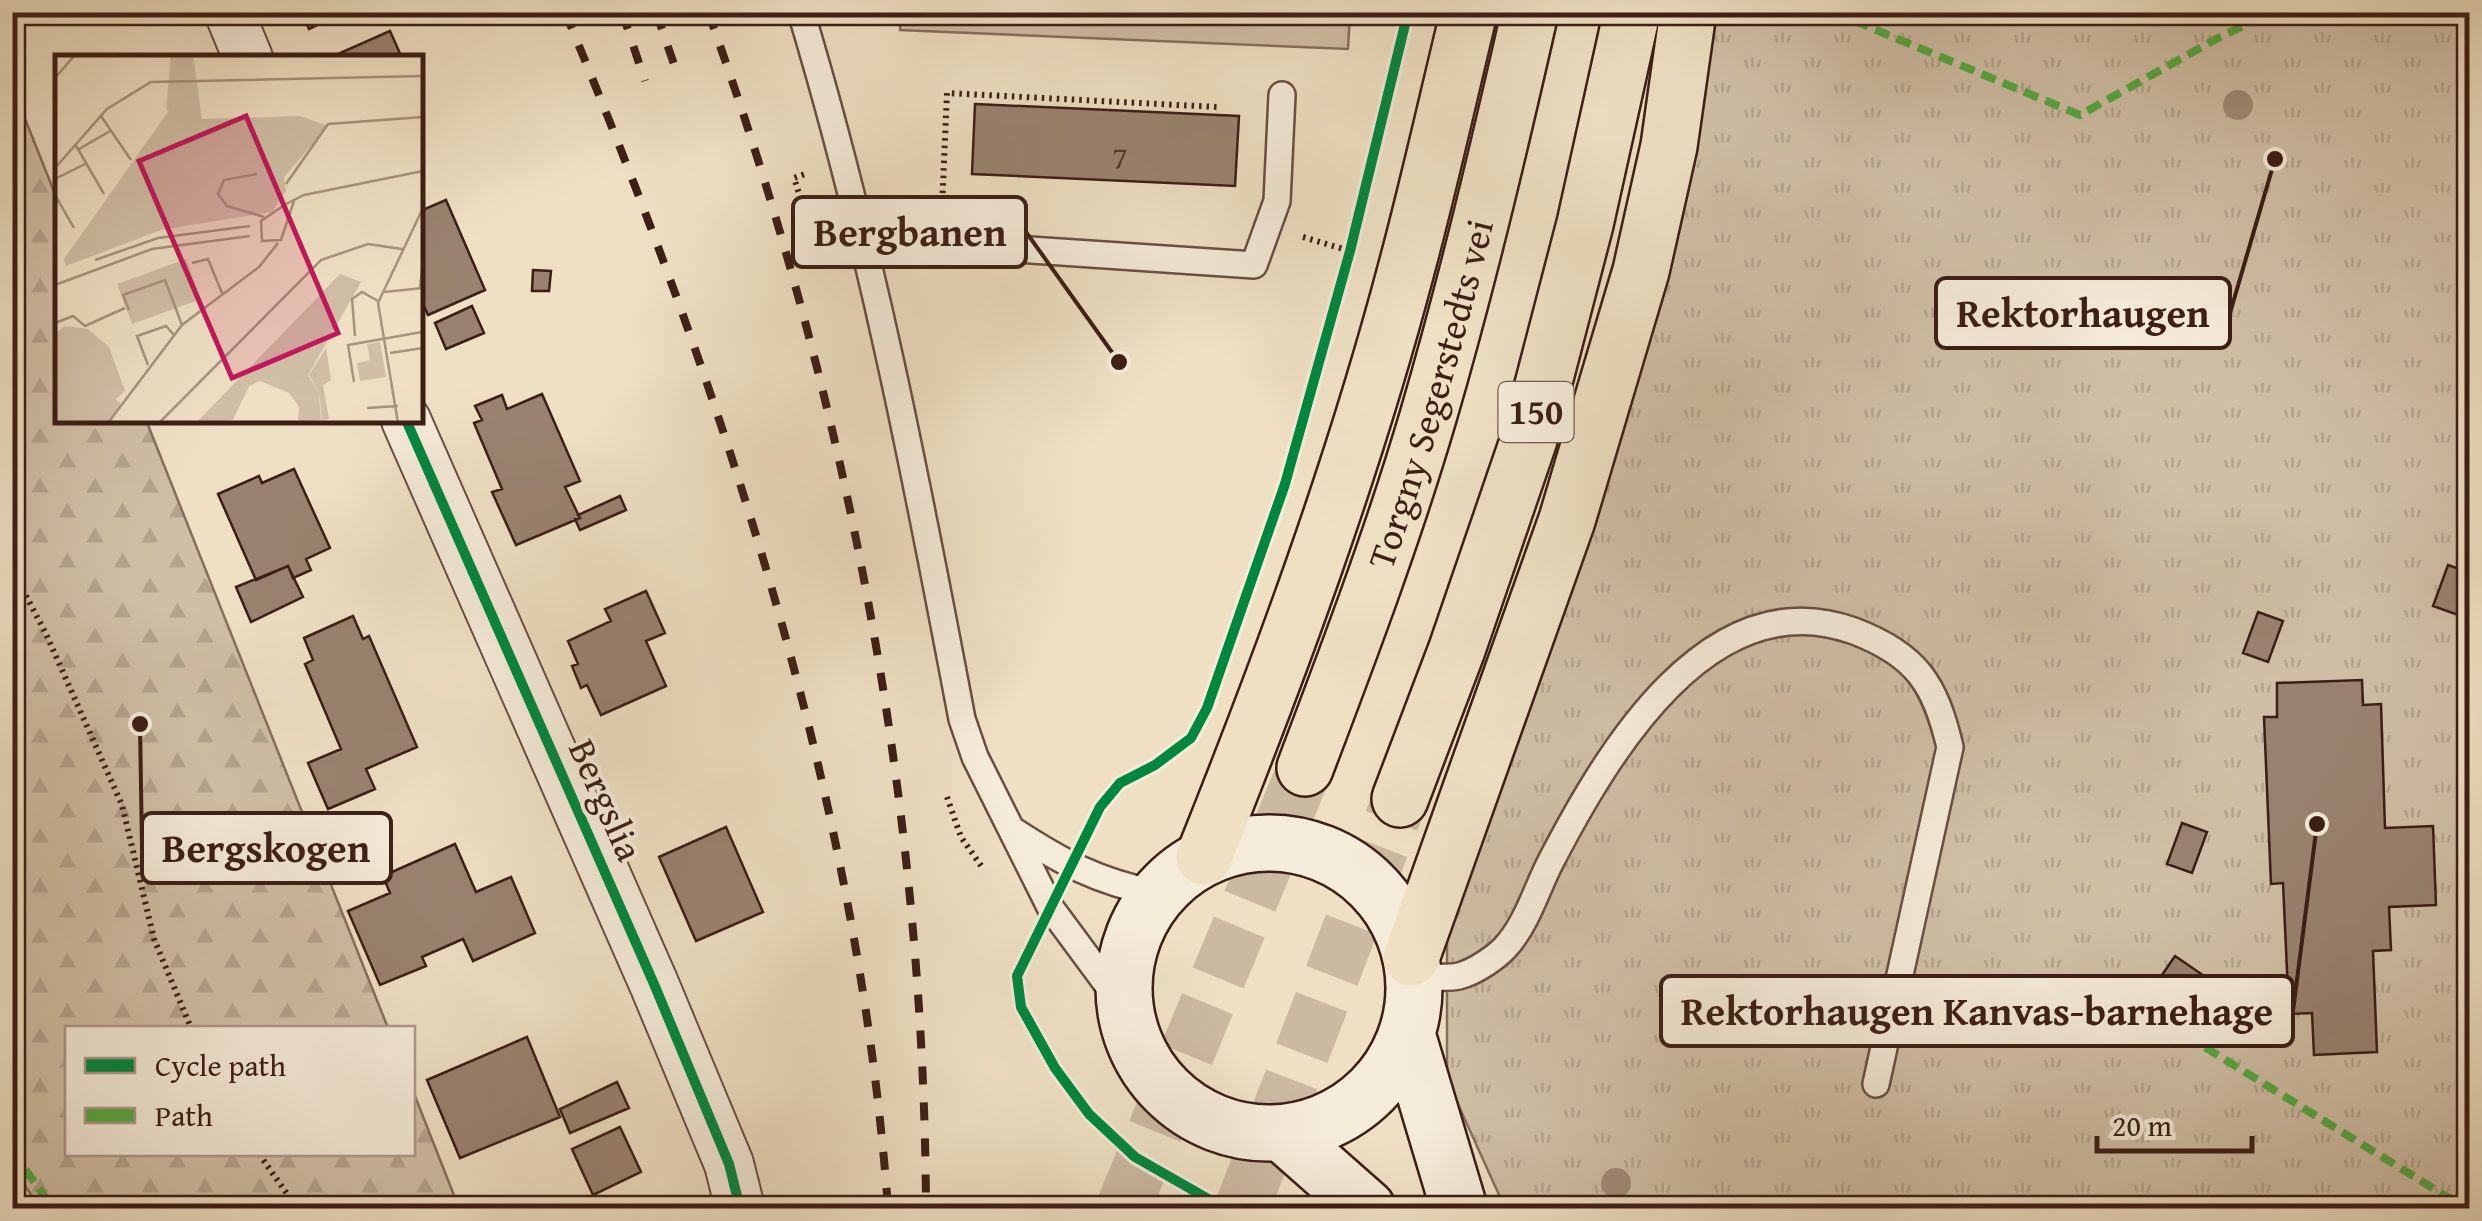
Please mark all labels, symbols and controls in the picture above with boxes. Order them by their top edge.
inset map [55,55,422,422]
house number: 7 [1112,134,1128,181]
callout: Bergbanen [793,197,1026,267]
text: Bergbanen [813,202,1007,261]
street label: Torgny Segerstedts vei [1352,213,1507,576]
callout: Rektorhaugen [1936,278,2230,348]
text: Rektorhaugen [1956,283,2210,342]
road number: 150 [1498,382,1574,442]
street label: Bergslia [555,730,659,870]
callout: Bergskogen [142,813,391,883]
text: Bergskogen [162,818,371,877]
callout: Rektorhaugen Kanvas-barnehage [1661,976,2293,1046]
text: Rektorhaugen Kanvas-barnehage [1681,981,2273,1040]
legend [65,1026,415,1156]
text: Cycle path [155,1043,286,1087]
scale bar [2097,1091,2252,1153]
text: Path [155,1093,213,1137]
text: 20 m [2112,1103,2172,1147]

